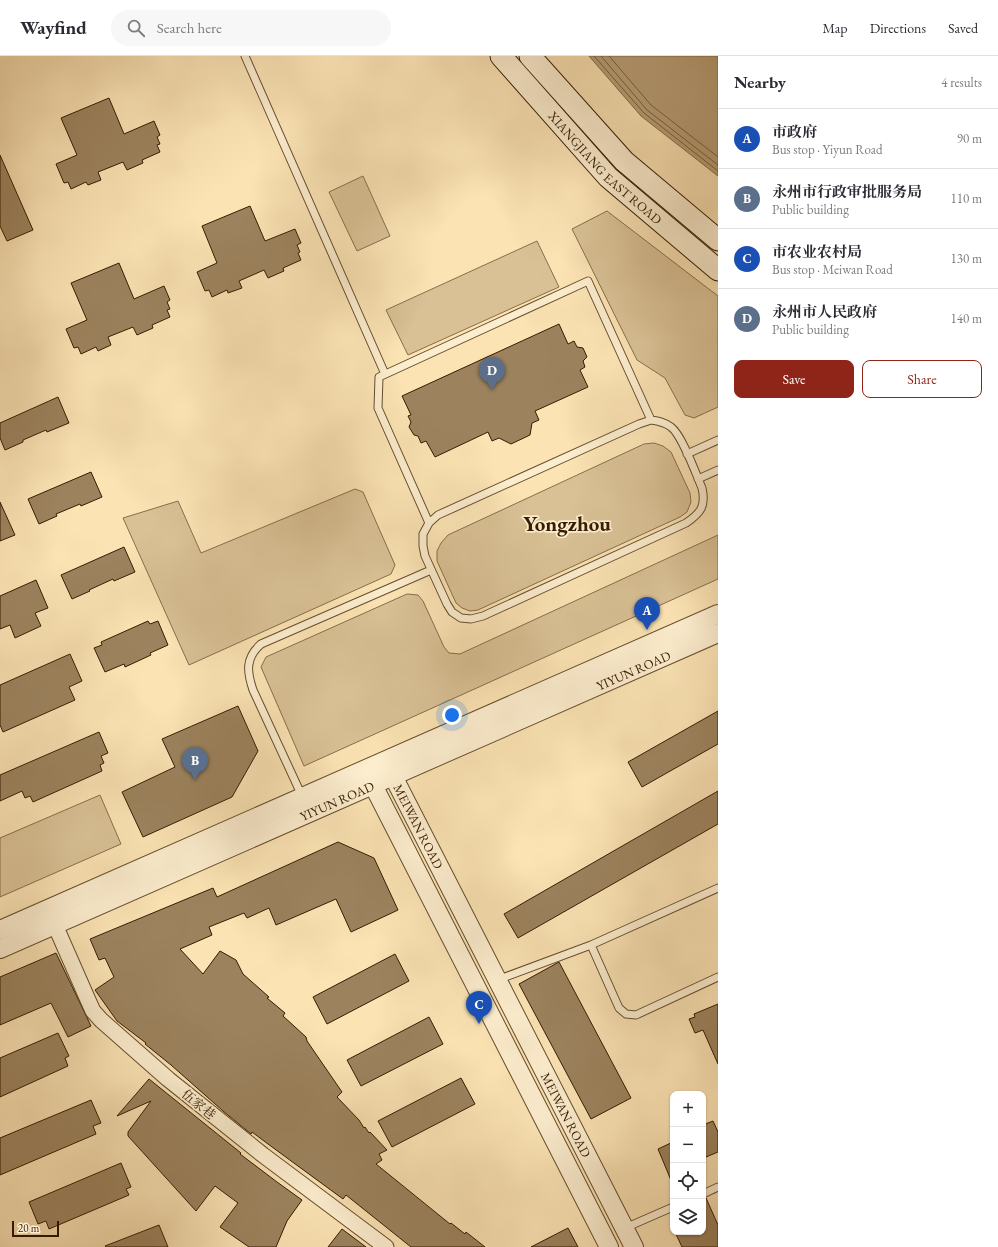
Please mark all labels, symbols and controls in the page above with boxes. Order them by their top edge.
search box [111,10,391,46]
text: Wayfind [20,15,87,40]
icon: search [125,17,147,39]
text: Search here [157,18,222,37]
text: Map [822,19,848,37]
text: Directions [870,19,926,37]
text: Saved [948,19,978,37]
text: Nearby [734,71,786,93]
text: 4 results [941,74,982,91]
street label: XIANGJIANG EAST ROAD [544,107,666,228]
text: 市政府 [772,122,817,141]
text: A [742,130,752,147]
text: 90 m [957,130,982,147]
text: Bus stop · Yiyun Road [772,141,882,158]
text: 永州市行政审批服务局 [772,182,922,201]
text: B [743,190,751,207]
text: 110 m [951,190,982,207]
text: Public building [772,201,849,218]
text: 市农业农村局 [772,242,862,261]
text: C [742,250,752,267]
text: 130 m [951,250,982,267]
text: Bus stop · Meiwan Road [772,261,893,278]
text: 永州市人民政府 [772,302,877,321]
text: D [742,310,752,327]
text: 140 m [951,310,982,327]
text: Public building [772,321,849,338]
pin: D [479,357,505,390]
button: Save [734,360,854,398]
button: Share [862,360,982,398]
district label: Yongzhou [523,510,611,537]
pin: A [634,597,660,630]
street label: YIYUN ROAD [594,647,674,695]
your location [442,705,462,725]
pin: B [182,747,208,780]
street label: YIYUN ROAD [297,777,377,825]
street label: MEIWAN ROAD [389,781,447,872]
pin: C [466,991,492,1024]
street label: MEIWAN ROAD [537,1070,595,1160]
street label: 伍家巷 [178,1086,219,1123]
map controls [670,1091,706,1235]
button: + [670,1091,706,1127]
button: − [670,1127,706,1163]
button: locate [670,1163,706,1199]
button: layers [670,1199,706,1235]
scale bar [12,1219,59,1238]
text: 20 m [18,1221,39,1235]

